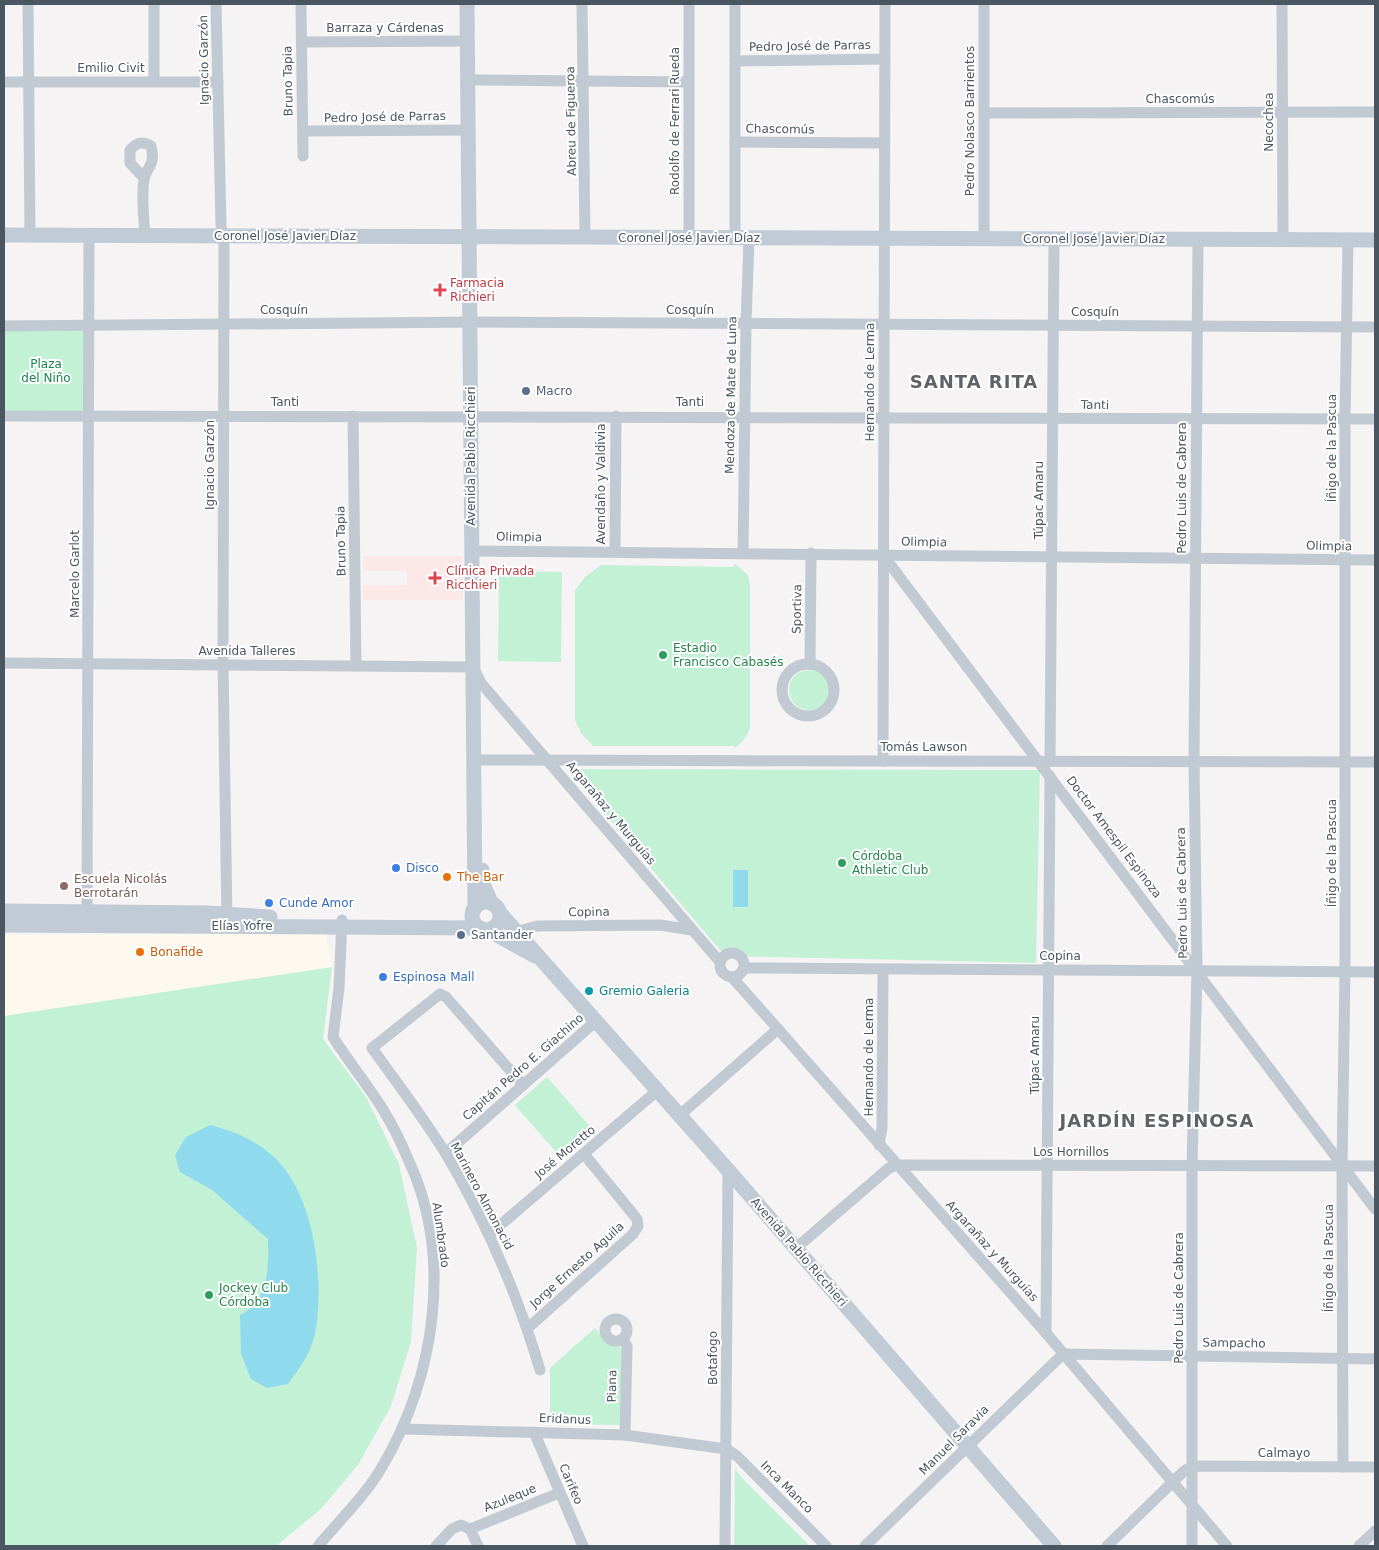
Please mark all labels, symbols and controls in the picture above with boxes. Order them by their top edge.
street label: Ignacio Garzón [196,15,212,105]
street label: Barraza y Cárdenas [326,21,444,35]
street label: Pedro José de Parras [749,38,871,54]
street label: Bruno Tapia [280,46,296,116]
street label: Pedro Nolasco Barrientos [963,46,977,196]
street label: Rodolfo de Ferrari Rueda [668,47,682,195]
street label: Emilio Civit [77,61,145,75]
street label: Abreu de Figueroa [563,66,579,176]
street label: Chascomús [1145,92,1215,106]
street label: Necochea [1262,92,1276,152]
street label: Pedro José de Parras [324,109,446,125]
street label: Chascomús [745,121,815,137]
street label: Coronel José Javier Díaz [214,229,356,243]
street label: Coronel José Javier Díaz [618,231,760,245]
street label: Coronel José Javier Díaz [1023,232,1165,246]
place label: Farmacia Richieri [450,276,504,304]
marker: Farmacia Richieri [434,284,446,296]
street label: Cosquín [260,303,308,317]
street label: Cosquín [666,303,714,317]
street label: Cosquín [1071,305,1119,319]
street label: Mendoza de Mate de Luna [723,316,739,474]
street label: Hernando de Lerma [863,323,877,441]
park label: Plaza del Niño [21,357,71,385]
district label: SANTA RITA [910,371,1038,392]
place label: Macro [536,384,572,398]
marker: Macro [520,385,532,397]
street label: Avenida Pablo Ricchieri [464,386,478,526]
street label: Íñigo de la Pascua [1324,394,1339,502]
street label: Tanti [270,395,299,409]
street label: Tanti [675,395,704,409]
street label: Tanti [1080,398,1109,412]
street label: Ignacio Garzón [203,420,217,510]
street label: Pedro Luis de Cabrera [1175,422,1189,554]
street label: Avendaño y Valdivia [594,424,608,544]
street label: Túpac Amaru [1032,461,1046,540]
street label: Bruno Tapia [333,506,349,576]
street label: Marcelo Garlot [68,530,82,618]
street label: Olimpia [496,530,542,544]
street label: Olimpia [901,535,947,549]
street label: Olimpia [1306,539,1352,553]
place label: Clínica Privada Ricchieri [446,564,534,592]
marker: Clínica Privada Ricchieri [428,571,442,585]
street label: Sportiva [790,584,804,634]
place label: Estadio Francisco Cabasés [673,641,783,669]
street label: Avenida Talleres [199,644,295,658]
marker: Estadio Francisco Cabasés [657,649,669,661]
street label: Tomás Lawson [880,740,967,754]
street label: Argarañaz y Murguías [564,758,658,868]
street label: Doctor Amespil Espinoza [1064,773,1164,901]
street label: Íñigo de la Pascua [1324,799,1339,907]
street label: Pedro Luis de Cabrera [1174,827,1190,959]
place label: Córdoba Athletic Club [852,849,928,877]
marker: Córdoba Athletic Club [836,857,848,869]
place label: Disco [406,861,439,875]
marker: Disco [390,862,402,874]
place label: The Bar [456,870,504,884]
marker: The Bar [441,871,453,883]
place label: Escuela Nicolás Berrotarán [74,872,167,900]
marker: Escuela Nicolás Berrotarán [58,880,70,892]
place label: Cunde Amor [279,896,354,910]
marker: Cunde Amor [263,897,275,909]
street label: Copina [568,905,610,919]
street label: Elías Yofre [211,919,273,933]
place label: Santander [471,928,533,942]
marker: Santander [455,929,467,941]
place label: Bonafide [150,945,203,959]
marker: Bonafide [134,946,146,958]
street label: Copina [1039,949,1081,963]
place label: Espinosa Mall [393,970,475,984]
marker: Espinosa Mall [377,971,389,983]
place label: Gremio Galeria [599,984,690,998]
marker: Gremio Galeria [583,985,595,997]
street label: Hernando de Lerma [862,998,876,1116]
street label: Capitán Pedro E. Giachino [460,1011,586,1123]
street label: Túpac Amaru [1028,1016,1042,1095]
district label: JARDÍN ESPINOSA [1058,1110,1254,1131]
street label: José Moretto [531,1123,598,1182]
street label: Marinero Almonacid [448,1140,516,1252]
street label: Los Hornillos [1033,1145,1109,1159]
street label: Avenida Pablo Ricchieri [748,1195,850,1309]
street label: Argarañaz y Murguías [943,1198,1041,1304]
street label: Alumbrado [429,1201,453,1269]
street label: Íñigo de la Pascua [1321,1204,1336,1312]
street label: Jorge Ernesto Aguila [527,1219,627,1311]
street label: Pedro Luis de Cabrera [1172,1232,1186,1364]
place label: Jockey Club Córdoba [218,1281,288,1309]
marker: Jockey Club Córdoba [203,1289,215,1301]
street label: Botafogo [706,1331,720,1385]
street label: Sampacho [1202,1335,1266,1351]
street label: Piana [605,1370,619,1402]
street label: Manuel Saravia [916,1402,992,1478]
street label: Eridanus [539,1411,591,1427]
street label: Calmayo [1258,1446,1310,1460]
street label: Inca Manco [758,1458,816,1516]
street label: Carifeo [556,1461,586,1507]
street label: Azuleque [482,1481,538,1515]

